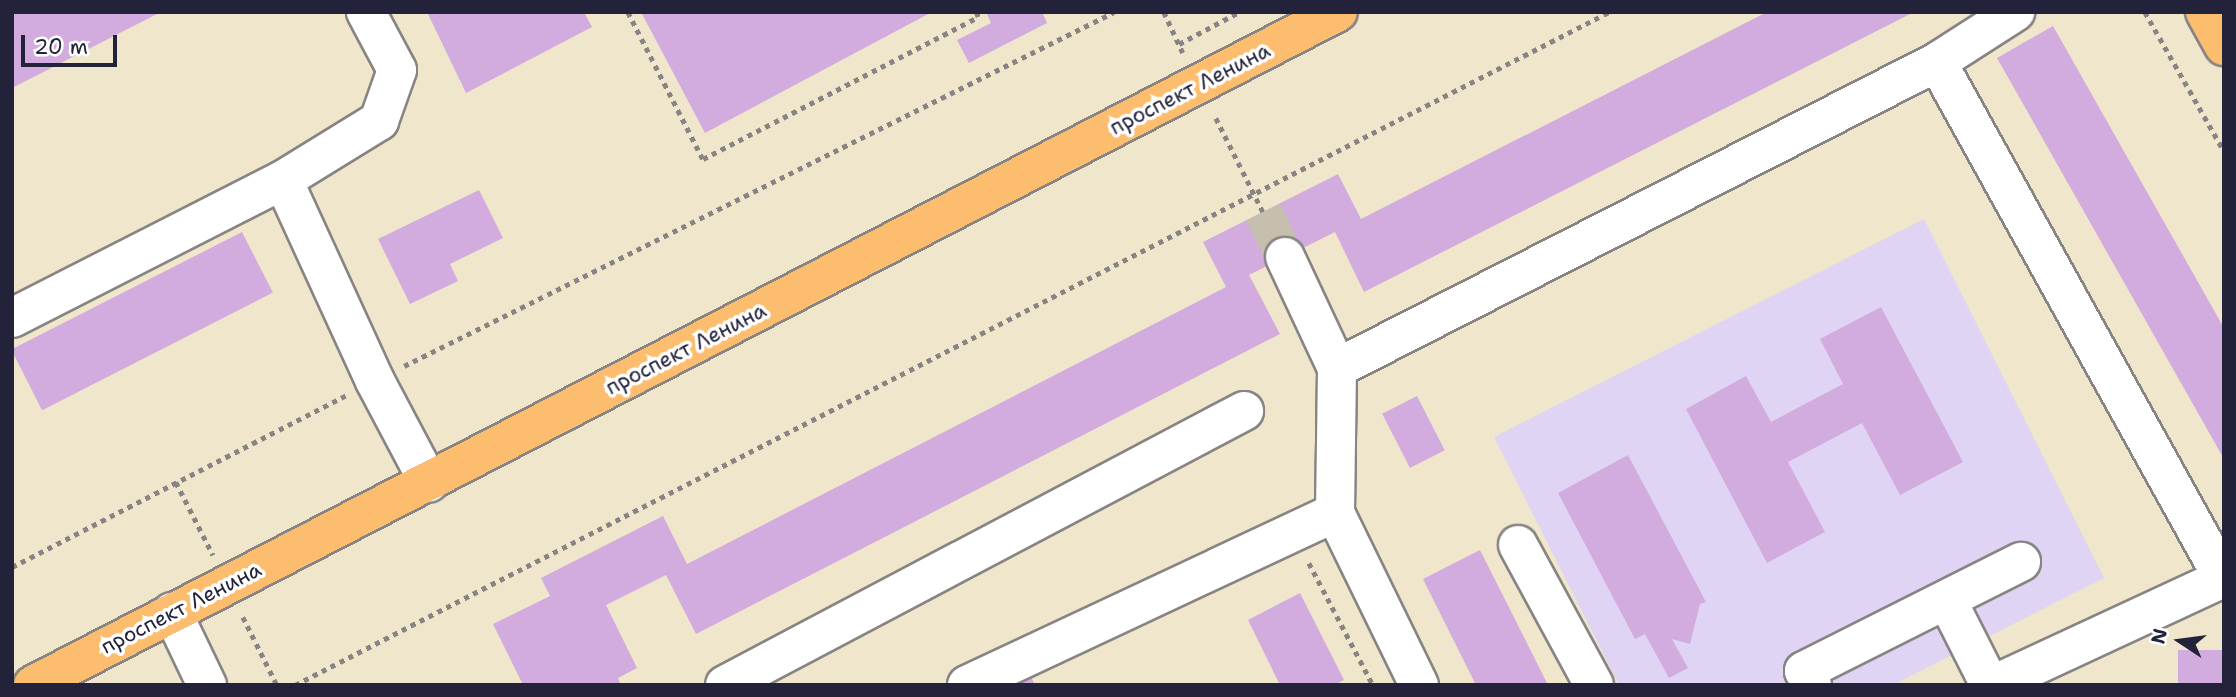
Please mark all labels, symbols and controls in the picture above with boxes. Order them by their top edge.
scale bar [24,21,121,65]
text: 20 m [34,33,88,61]
street label: проспект Ленина [1106,38,1274,140]
street label: проспект Ленина [602,298,770,400]
street label: проспект Ленина [97,557,265,659]
north arrow [2145,606,2215,676]
text: N [2145,626,2173,646]

